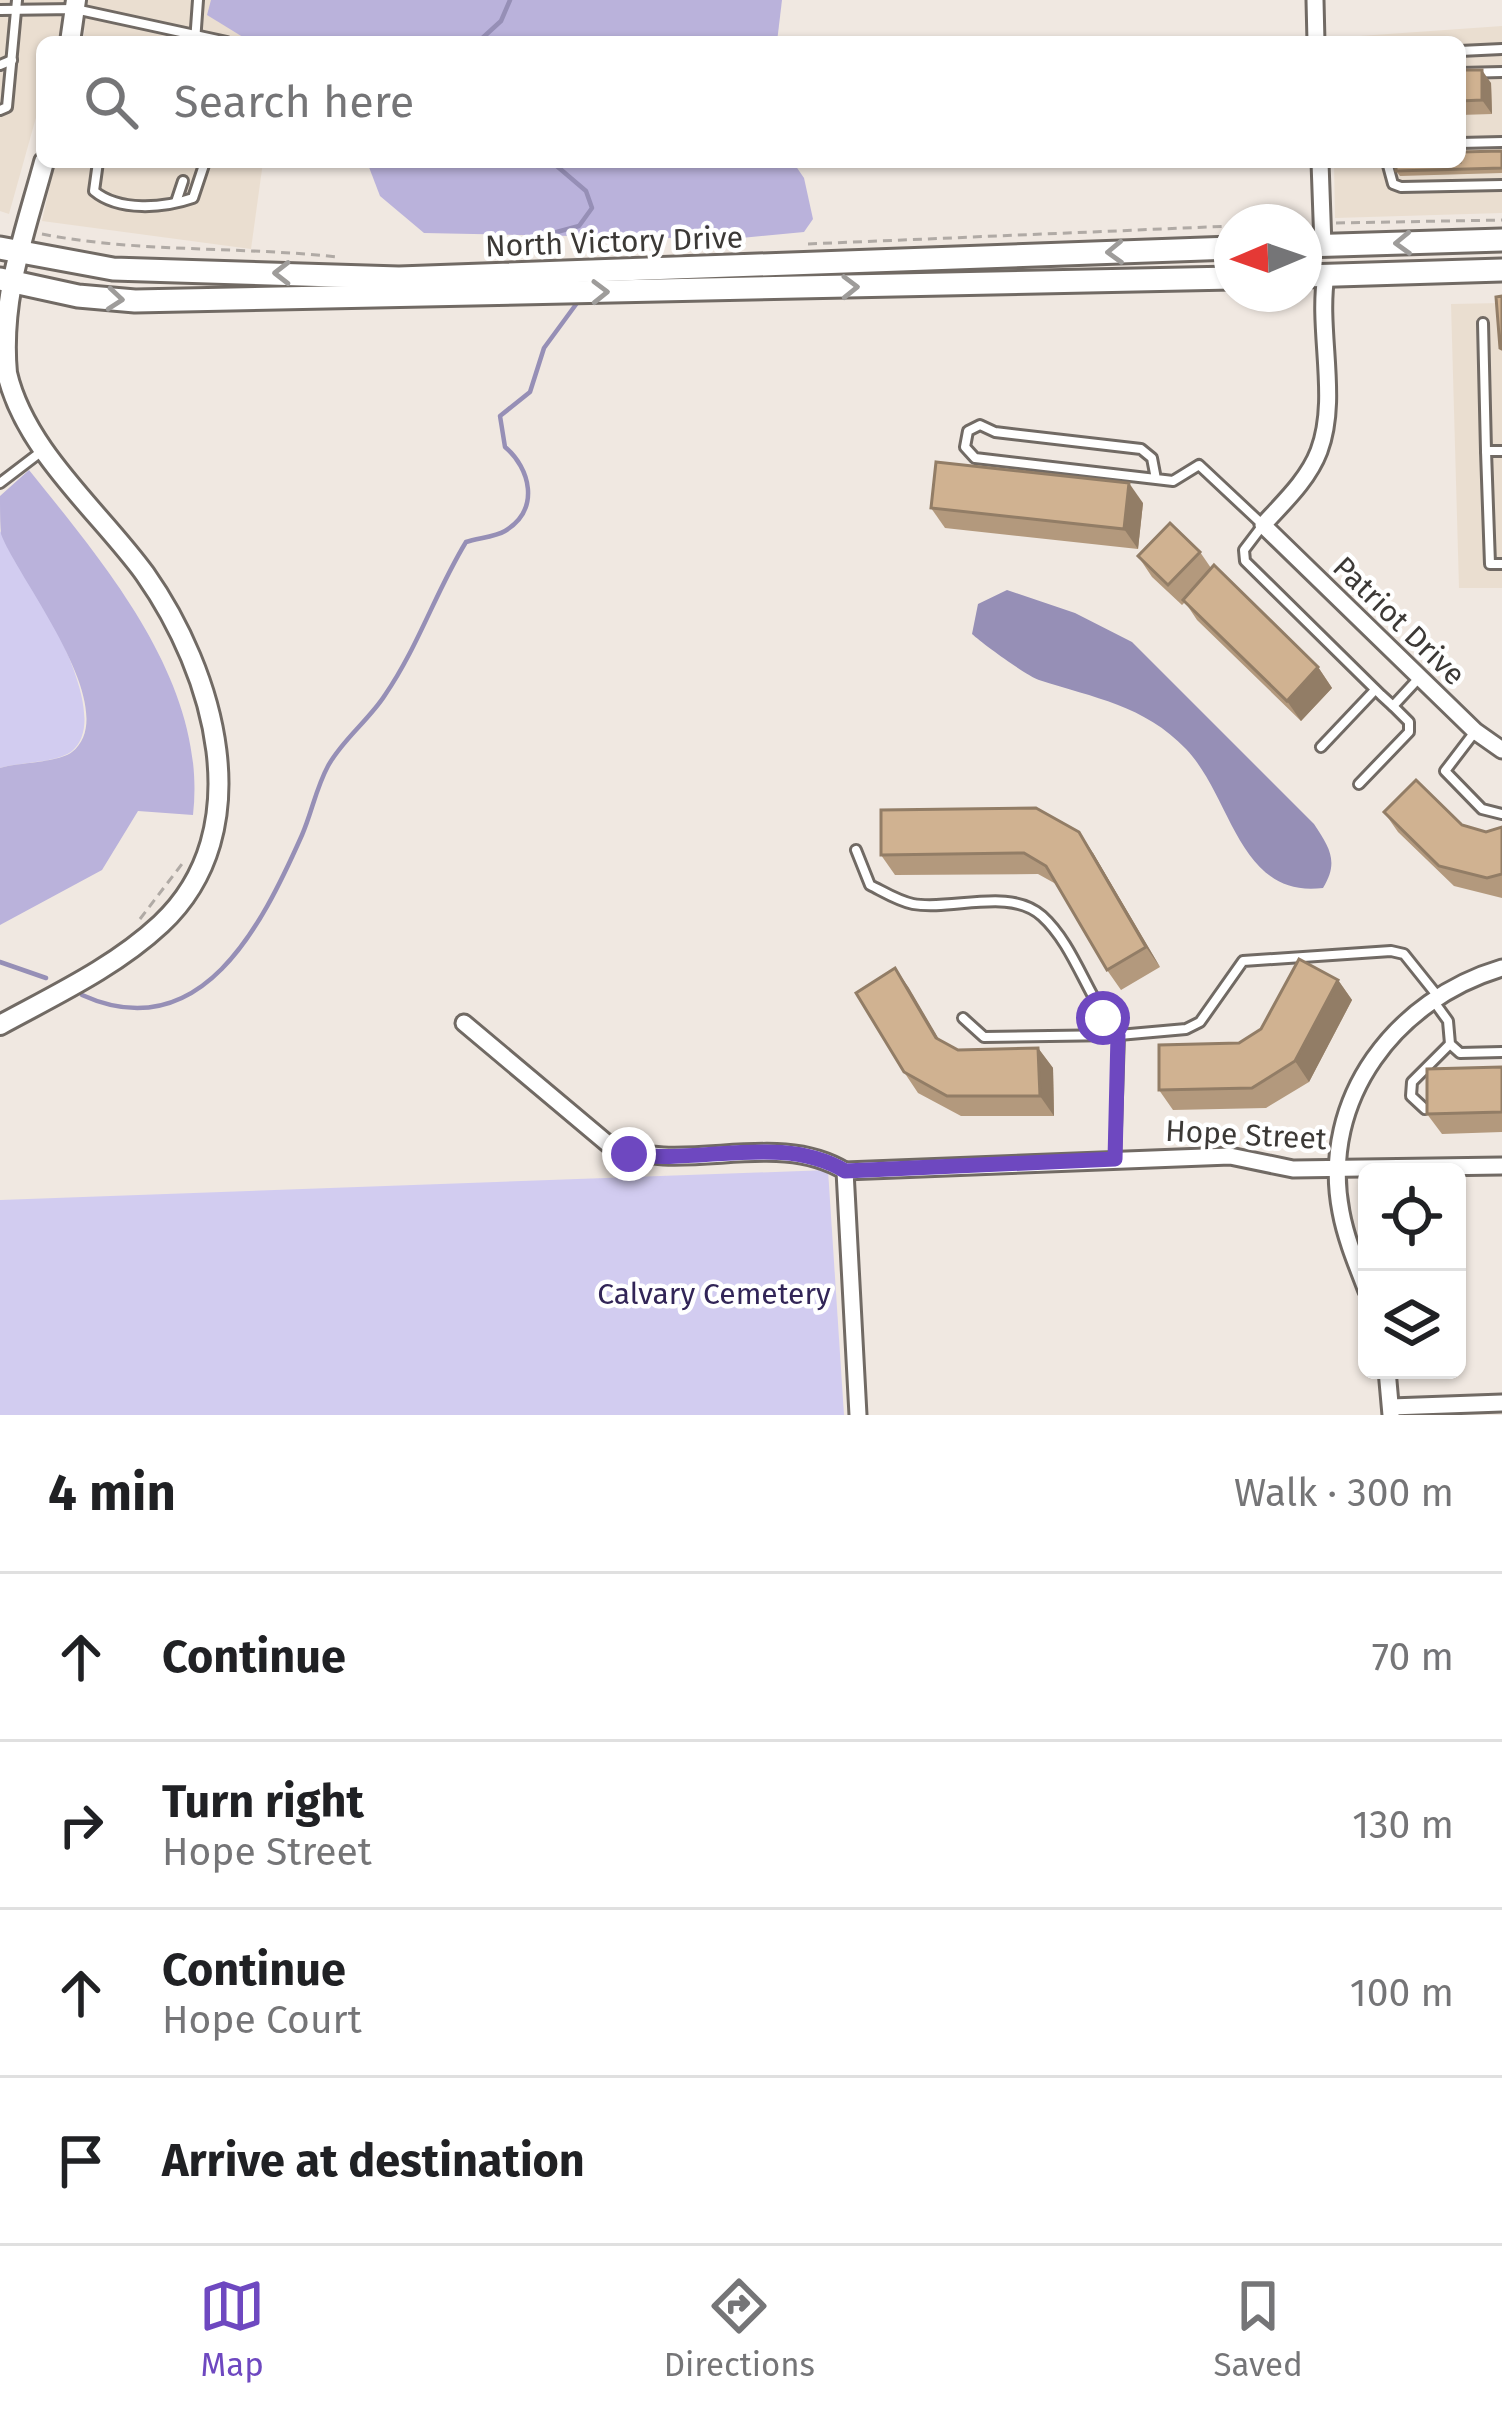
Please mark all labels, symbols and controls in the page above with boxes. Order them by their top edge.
search box [36,36,1466,168]
icon: search [78,69,144,135]
text: Search here [174,75,414,129]
north arrow [1214,204,1322,312]
street label: North Victory Drive [484,220,744,264]
one-way arrow [1393,230,1412,256]
one-way arrow [1105,239,1124,265]
one-way arrow [272,260,290,286]
one-way arrow [842,274,860,300]
one-way arrow [592,279,610,305]
one-way arrow [106,286,125,312]
street label: Patriot Drive [1325,549,1473,693]
route start [1076,991,1130,1045]
street label: Hope Street [1164,1113,1328,1157]
route end [602,1127,656,1181]
map controls [1358,1163,1466,1379]
button: locate [1358,1163,1466,1271]
button: layers [1358,1271,1466,1379]
park label: Calvary Cemetery [597,1276,831,1312]
text: 4 min [48,1462,176,1524]
text: Walk · 300 m [1234,1470,1454,1516]
icon: ahead [48,1624,114,1690]
text: Continue [162,1630,346,1684]
text: 70 m [1372,1634,1454,1680]
text: Turn right [162,1775,364,1829]
icon: right [48,1792,114,1858]
text: 130 m [1352,1802,1454,1848]
text: Hope Street [162,1829,372,1875]
text: Continue [162,1943,346,1997]
icon: ahead [48,1960,114,2026]
text: 100 m [1350,1970,1454,2016]
text: Hope Court [162,1997,362,2043]
icon: arrive [48,2128,114,2194]
text: Arrive at destination [162,2134,585,2188]
tab: Map [199,2273,265,2385]
tab: Directions [664,2273,815,2385]
tab: Saved [1213,2273,1303,2385]

